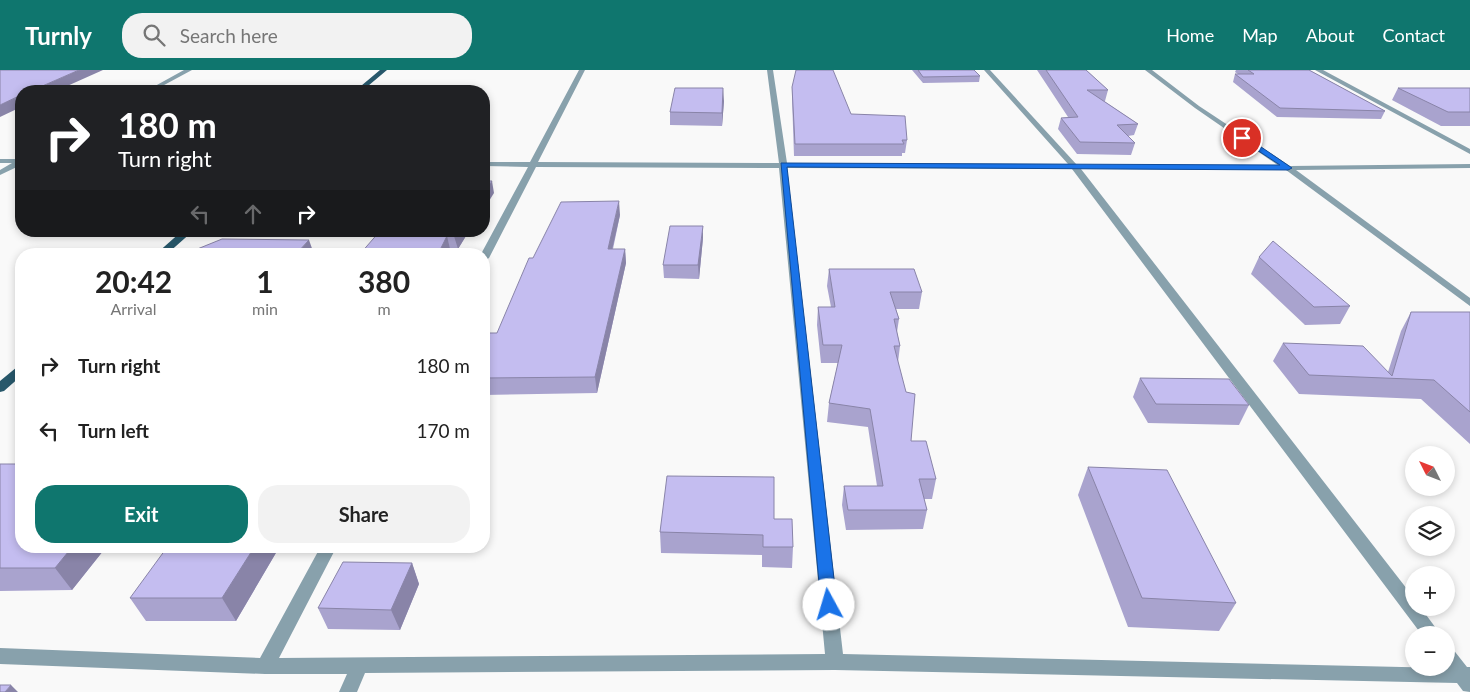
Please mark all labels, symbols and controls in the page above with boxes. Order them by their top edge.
search box [122,13,472,58]
text: Turnly [25,21,92,50]
icon: search [140,21,168,49]
text: Search here [180,24,278,47]
text: Home [1166,24,1214,46]
text: Map [1242,24,1278,46]
text: About [1306,24,1355,46]
text: Contact [1383,24,1445,46]
text: 180 m [118,103,217,145]
icon: right [35,105,100,170]
pin [1221,117,1263,159]
icon: arrive [1228,124,1256,152]
text: Turn right [118,145,212,172]
icon: left [186,200,214,228]
icon: ahead [239,200,267,228]
icon: right [292,200,320,228]
text: 20:42 [95,263,172,299]
text: 1 [256,263,274,299]
text: 380 [358,263,410,299]
text: Arrival [110,299,157,318]
text: min [252,299,278,318]
text: m [377,299,391,318]
icon: right [35,352,63,380]
text: Turn right [78,354,160,377]
text: 180 m [416,354,470,377]
icon: left [35,417,63,445]
text: Turn left [78,419,149,442]
text: 170 m [416,419,470,442]
north arrow [1405,446,1455,496]
map controls [1405,446,1455,676]
button: Exit [35,485,248,543]
button: Share [258,485,470,543]
button: layers [1405,506,1455,556]
button: + [1405,566,1455,616]
position arrow [802,578,854,630]
button: − [1405,626,1455,676]

